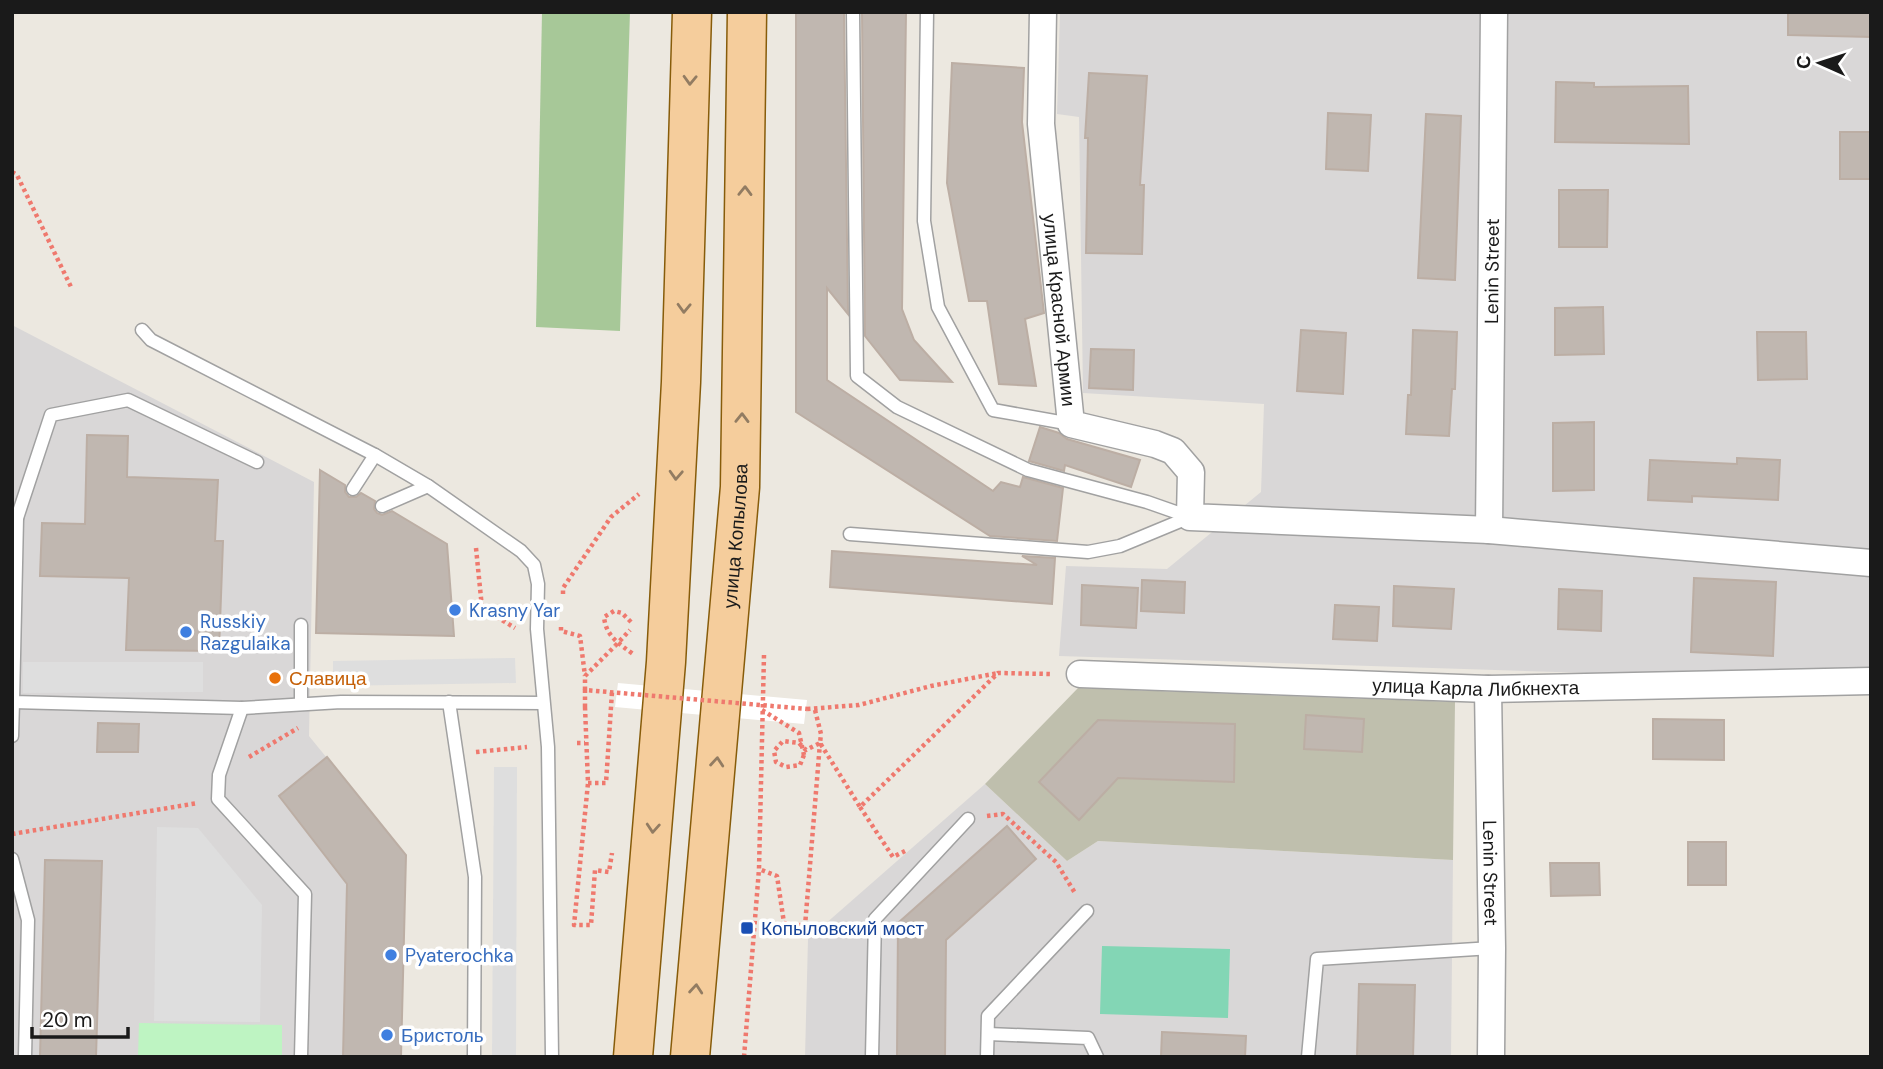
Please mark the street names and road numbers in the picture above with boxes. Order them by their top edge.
street label: улица Красной Армии [1037,213,1081,408]
street label: Lenin Street [1479,218,1505,324]
street label: улица Копылова [717,463,753,610]
street label: улица Карла Либкнехта [1372,673,1580,702]
street label: Lenin Street [1477,820,1504,926]

